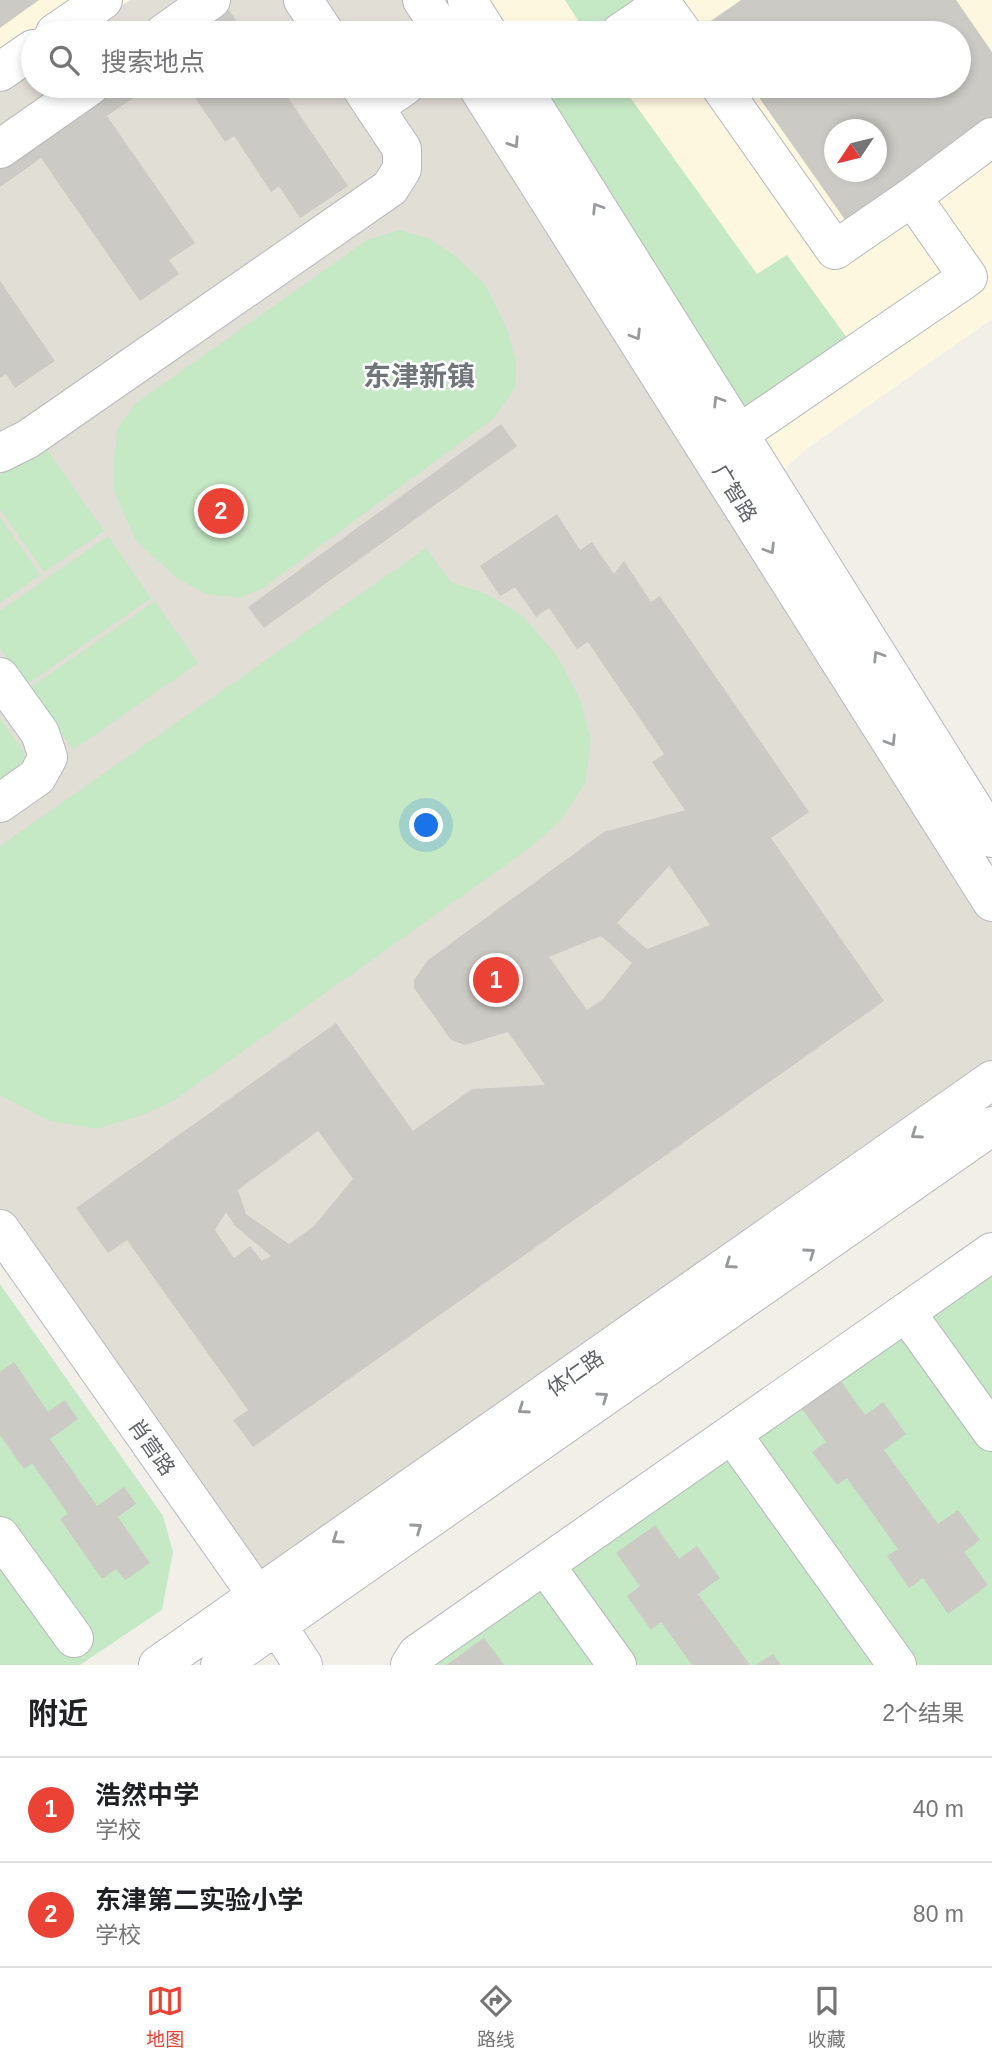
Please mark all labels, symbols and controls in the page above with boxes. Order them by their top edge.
search box [21,21,971,98]
icon: search [45,41,83,79]
text: 搜索地点 [101,47,205,77]
north arrow [824,119,887,182]
one-way arrow [506,135,519,148]
one-way arrow [593,203,606,216]
one-way arrow [628,328,641,341]
district label: 东津新镇 [363,361,475,392]
one-way arrow [714,396,727,409]
street label: 广智路 [709,460,761,526]
pin: 2 [198,485,244,537]
one-way arrow [762,541,775,554]
one-way arrow [873,651,886,664]
one-way arrow [883,734,896,747]
your location [409,808,443,842]
pin: 1 [473,954,519,1006]
one-way arrow [911,1126,924,1138]
one-way arrow [802,1249,815,1261]
one-way arrow [725,1256,738,1268]
street label: 体仁路 [543,1346,607,1400]
one-way arrow [595,1393,608,1405]
one-way arrow [518,1401,531,1413]
street label: 肖营路 [125,1415,179,1479]
one-way arrow [409,1524,422,1536]
one-way arrow [332,1531,345,1543]
text: 附近 [28,1697,88,1730]
text: 2个结果 [882,1700,964,1726]
text: 浩然中学 [95,1780,199,1810]
text: 1 [45,1796,57,1822]
text: 40 m [913,1796,964,1822]
text: 学校 [95,1817,141,1843]
text: 东津第二实验小学 [95,1885,303,1915]
text: 2 [45,1901,57,1927]
text: 80 m [913,1901,964,1927]
text: 学校 [95,1922,141,1948]
tab: 地图 [146,1982,184,2051]
tab: 路线 [477,1982,515,2051]
tab: 收藏 [808,1982,846,2051]

